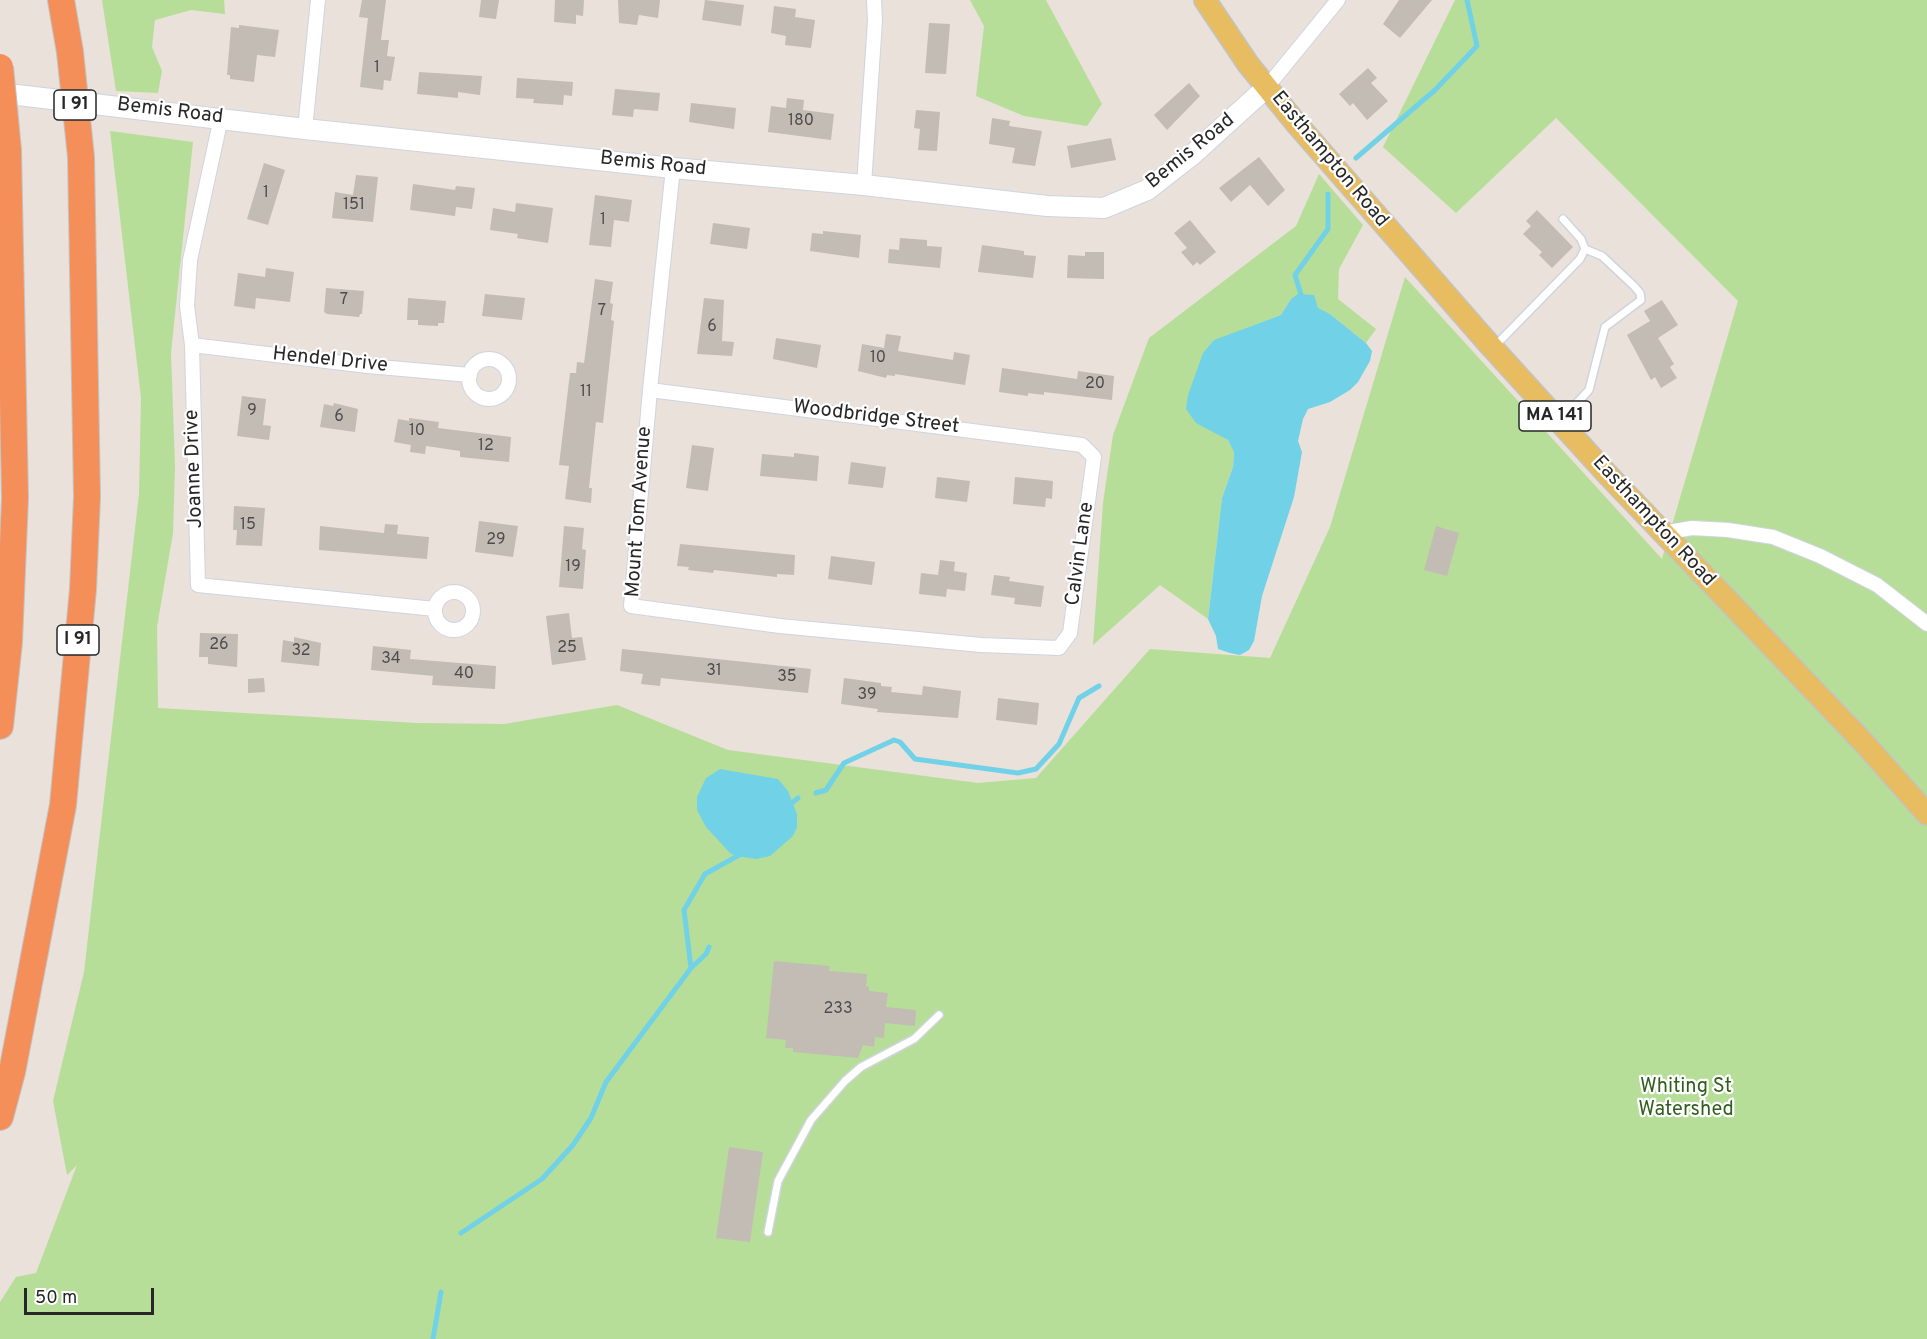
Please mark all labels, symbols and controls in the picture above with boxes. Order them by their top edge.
house number: 1 [374,59,380,79]
street label: Easthampton Road [1265,87,1393,233]
road number: I 91 [54,90,96,120]
street label: Bemis Road [116,94,224,130]
street label: Bemis Road [1142,109,1240,195]
house number: 180 [788,112,814,132]
street label: Bemis Road [599,147,707,183]
house number: 1 [263,184,269,204]
house number: 151 [343,196,365,216]
house number: 1 [600,211,606,231]
house number: 7 [340,291,348,311]
house number: 7 [598,302,606,322]
house number: 6 [707,318,717,338]
street label: Hendel Drive [271,343,389,379]
house number: 10 [870,349,886,369]
house number: 20 [1085,375,1105,395]
house number: 11 [580,383,592,403]
street label: Woodbridge Street [791,396,961,440]
road number: MA 141 [1519,401,1591,431]
house number: 9 [247,402,257,422]
house number: 6 [334,408,344,428]
street label: Joanne Drive [181,409,209,529]
house number: 10 [409,422,425,442]
street label: Mount Tom Avenue [622,426,658,598]
house number: 12 [478,437,494,457]
street label: Easthampton Road [1586,452,1720,592]
street label: Calvin Lane [1062,501,1100,607]
house number: 15 [240,516,256,536]
house number: 29 [486,531,506,551]
house number: 19 [565,558,581,578]
road number: I 91 [57,625,99,655]
house number: 26 [209,636,229,656]
house number: 25 [557,639,577,659]
house number: 32 [291,642,311,662]
house number: 34 [381,650,401,670]
house number: 31 [706,662,722,682]
house number: 40 [454,665,474,685]
house number: 35 [777,668,797,688]
house number: 39 [858,686,876,706]
house number: 233 [823,1000,853,1020]
park label: Whiting St Watershed [1638,1076,1734,1123]
scale bar [27,1276,158,1314]
text: 50 m [35,1287,77,1310]

